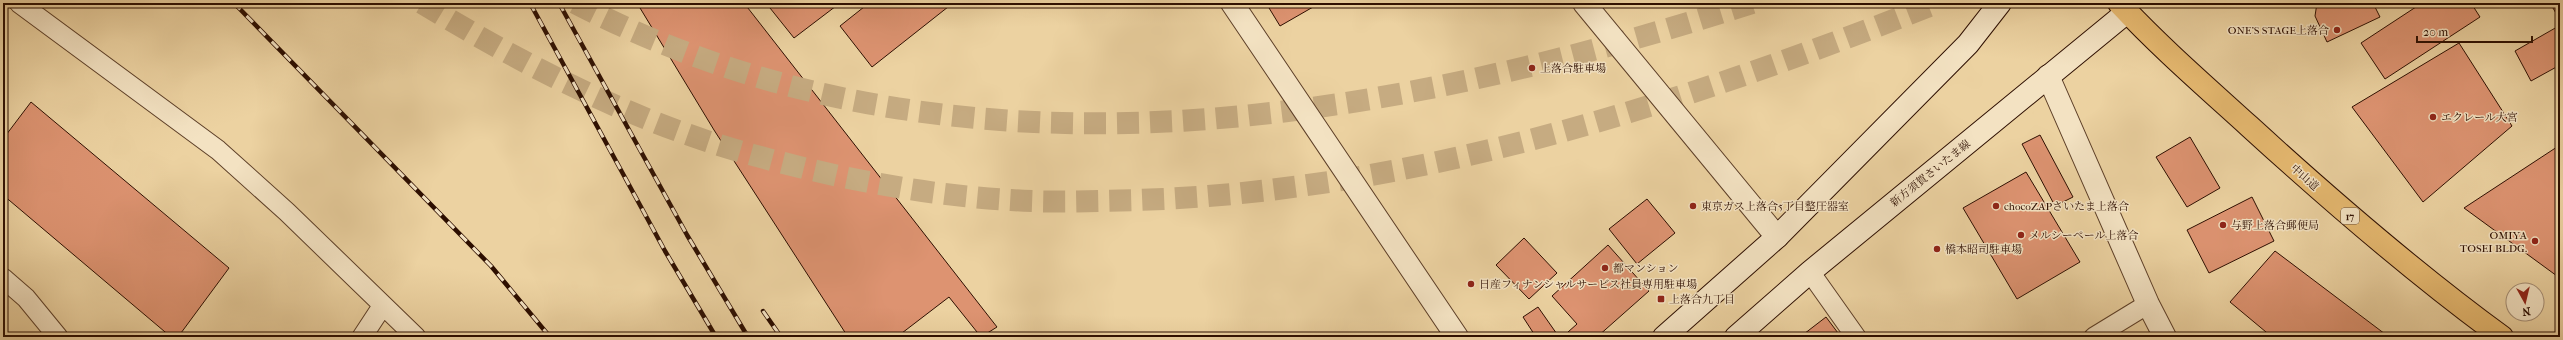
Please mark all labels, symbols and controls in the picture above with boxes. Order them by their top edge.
scale bar [2417,18,2532,44]
place label: ONE'S STAGE上落合 [2228,24,2329,37]
marker: ONE'S STAGE上落合 [2332,25,2342,35]
text: 20 m [2423,25,2448,39]
place label: 上落合駐車場 [1540,62,1606,75]
marker: 上落合駐車場 [1527,63,1537,73]
place label: エクレール大宮 [2441,111,2518,124]
marker: エクレール大宮 [2428,112,2438,122]
street label: 新方須賀さいたま線 [1888,137,1973,210]
street label: 中山道 [2288,162,2321,193]
place label: 東京ガス上落合5丁目整圧器室 [1701,200,1849,213]
place label: chocoZAPさいたま上落合 [2004,200,2129,213]
marker: 東京ガス上落合5丁目整圧器室 [1688,201,1698,211]
marker: chocoZAPさいたま上落合 [1991,201,2001,211]
road number: 17 [2341,208,2359,224]
place label: 与野上落合郵便局 [2231,219,2319,232]
marker: 与野上落合郵便局 [2218,220,2228,230]
place label: メルシーペール上落合 [2029,229,2139,242]
place label: OMIYA TOSEI BLDG. [2460,229,2528,255]
marker: メルシーペール上落合 [2016,230,2026,240]
marker: OMIYA TOSEI BLDG. [2530,236,2540,246]
place label: 橋本昭司駐車場 [1945,243,2022,256]
marker: 橋本昭司駐車場 [1932,244,1942,254]
place label: 都マンション [1613,262,1679,275]
marker: 都マンション [1600,263,1610,273]
place label: 日産フィナンシャルサービス社員専用駐車場 [1479,278,1697,291]
marker: 日産フィナンシャルサービス社員専用駐車場 [1466,279,1476,289]
north arrow [2505,282,2545,322]
place label: 上落合九丁目 [1669,293,1735,306]
marker: 上落合九丁目 [1656,294,1666,304]
text: N [2521,304,2531,319]

